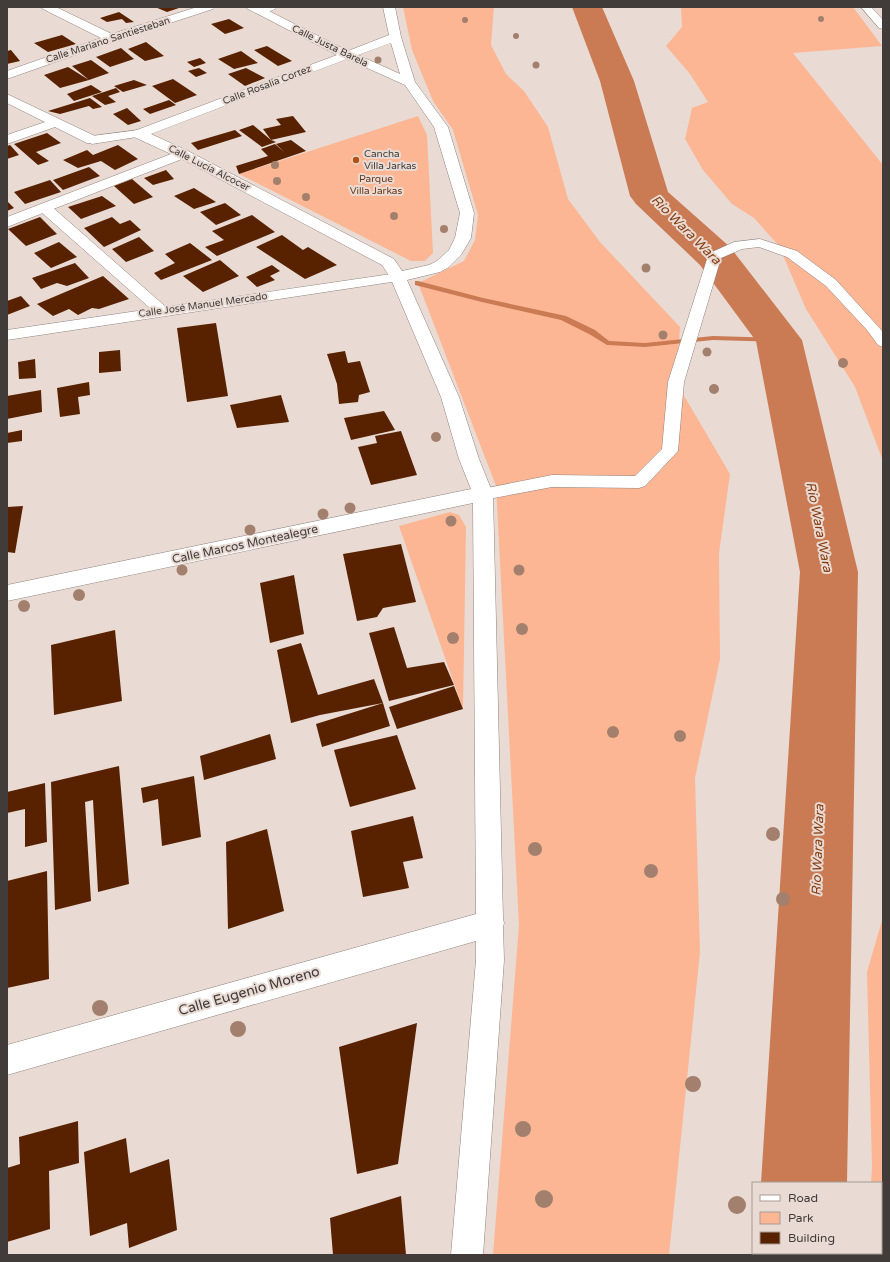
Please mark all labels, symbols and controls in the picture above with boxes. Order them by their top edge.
street label: Calle Mariano Santiesteban [44,14,172,66]
street label: Calle Justa Barela [290,22,370,70]
street label: Calle Rosalía Cortez [221,63,313,107]
street label: Calle Lucia Alcocer [166,142,252,194]
place label: Cancha Villa Jarkas [364,148,417,172]
marker: Cancha Villa Jarkas [351,155,361,165]
park label: Parque Villa Jarkas [350,173,402,197]
water label: Río Wara Wara [648,192,725,269]
street label: Calle José Manuel Mercado [138,290,268,320]
water label: Río Wara Wara [802,481,836,574]
street label: Calle Marcos Montealegre [171,522,319,566]
water label: Río Wara Wara [808,803,828,896]
street label: Calle Eugenio Moreno [176,963,322,1019]
legend [752,1182,882,1254]
text: Road [788,1191,818,1205]
text: Park [788,1211,814,1225]
text: Building [788,1231,835,1245]

